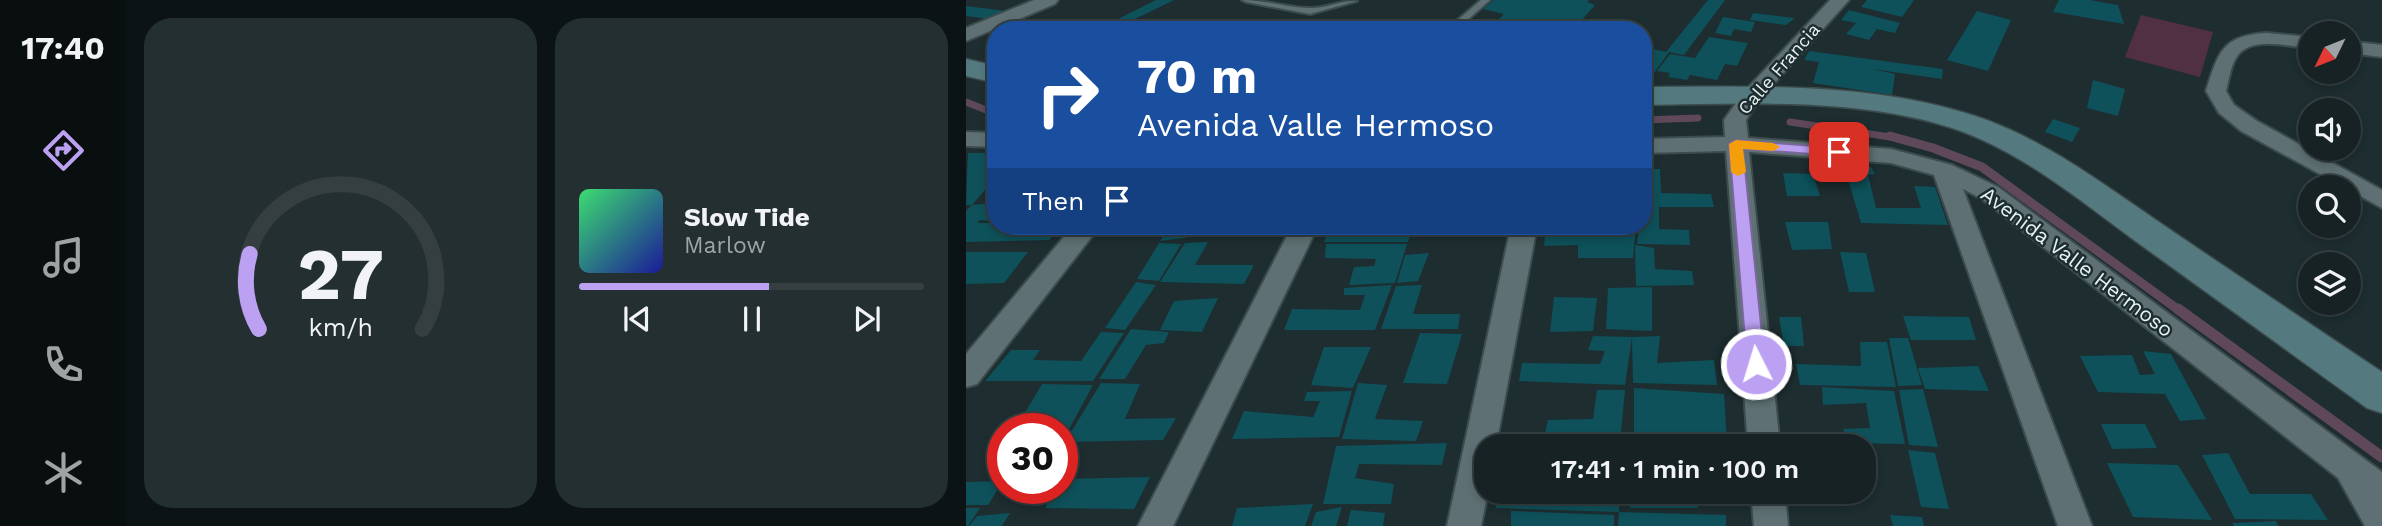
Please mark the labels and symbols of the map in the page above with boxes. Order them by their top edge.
street label: Calle Francia [1733,19,1824,119]
north arrow [2298,21,2361,84]
pin [1809,122,1869,182]
street label: Avenida Valle Hermoso [1976,181,2178,342]
position arrow [1719,327,1793,401]
speed limit sign: 30 [987,413,1078,504]

